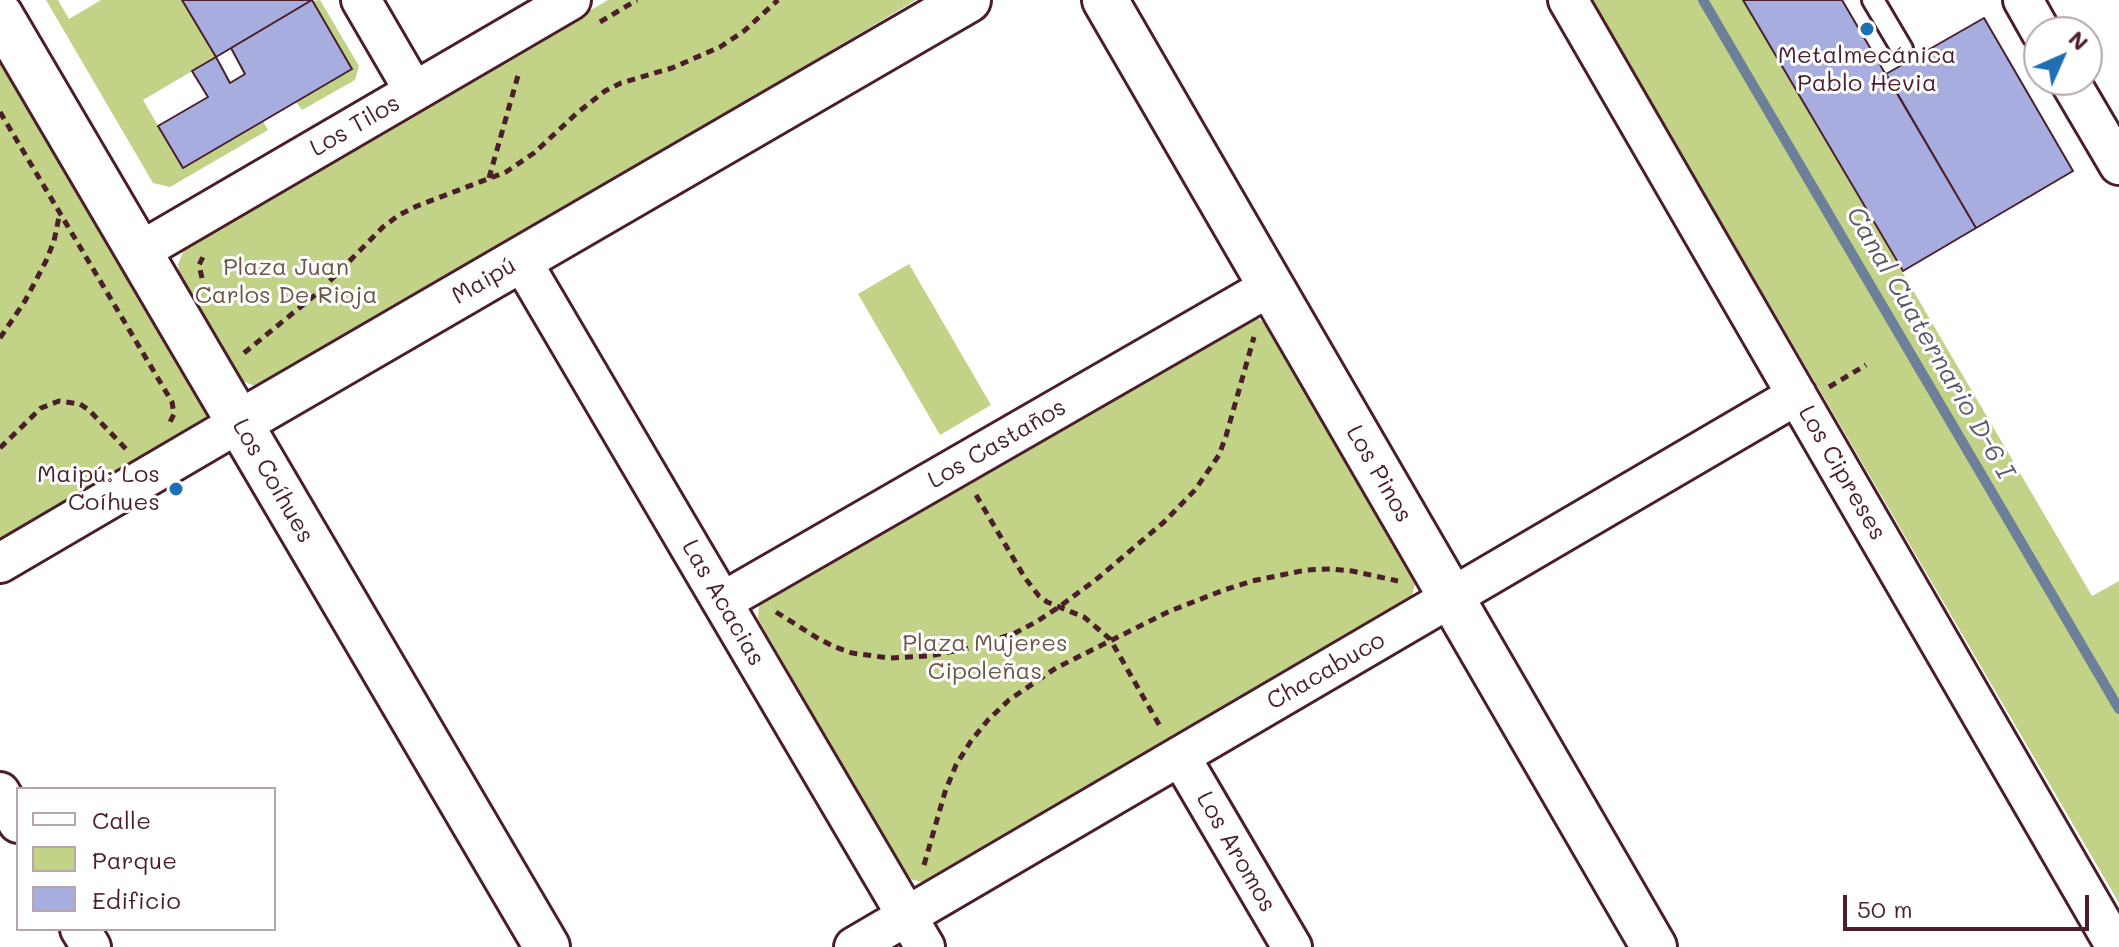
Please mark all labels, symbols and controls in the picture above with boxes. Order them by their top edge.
north arrow [2023,16,2103,96]
marker: Metalmecánica Pablo Hevia [1858,20,1876,38]
text: N [2063,24,2095,56]
place label: Metalmecánica Pablo Hevia [1778,42,1956,98]
street label: Los Tilos [305,89,405,163]
water label: Canal Cuaternario D-6 I [1839,201,2021,485]
street label: Maipú [447,251,521,311]
park label: Plaza Juan Carlos De Rioja [195,254,377,310]
street label: Los Castaños [923,393,1071,495]
street label: Los Cipreses [1792,401,1892,545]
street label: Los Coíhues [226,414,320,548]
street label: Los Pinos [1340,420,1418,528]
place label: Maipú: Los Coíhues [37,461,160,517]
marker: Maipú: Los Coíhues [167,480,185,498]
street label: Las Acacias [675,535,771,671]
street label: Chacabuco [1262,626,1390,716]
park label: Plaza Mujeres Cipoleñas [902,630,1068,686]
legend [16,787,276,931]
street label: Los Aromos [1190,787,1282,917]
text: Calle [92,804,151,835]
text: Parque [92,844,177,875]
scale bar [1847,879,2093,929]
text: Edificio [92,884,181,915]
text: 50 m [1857,893,1913,924]

